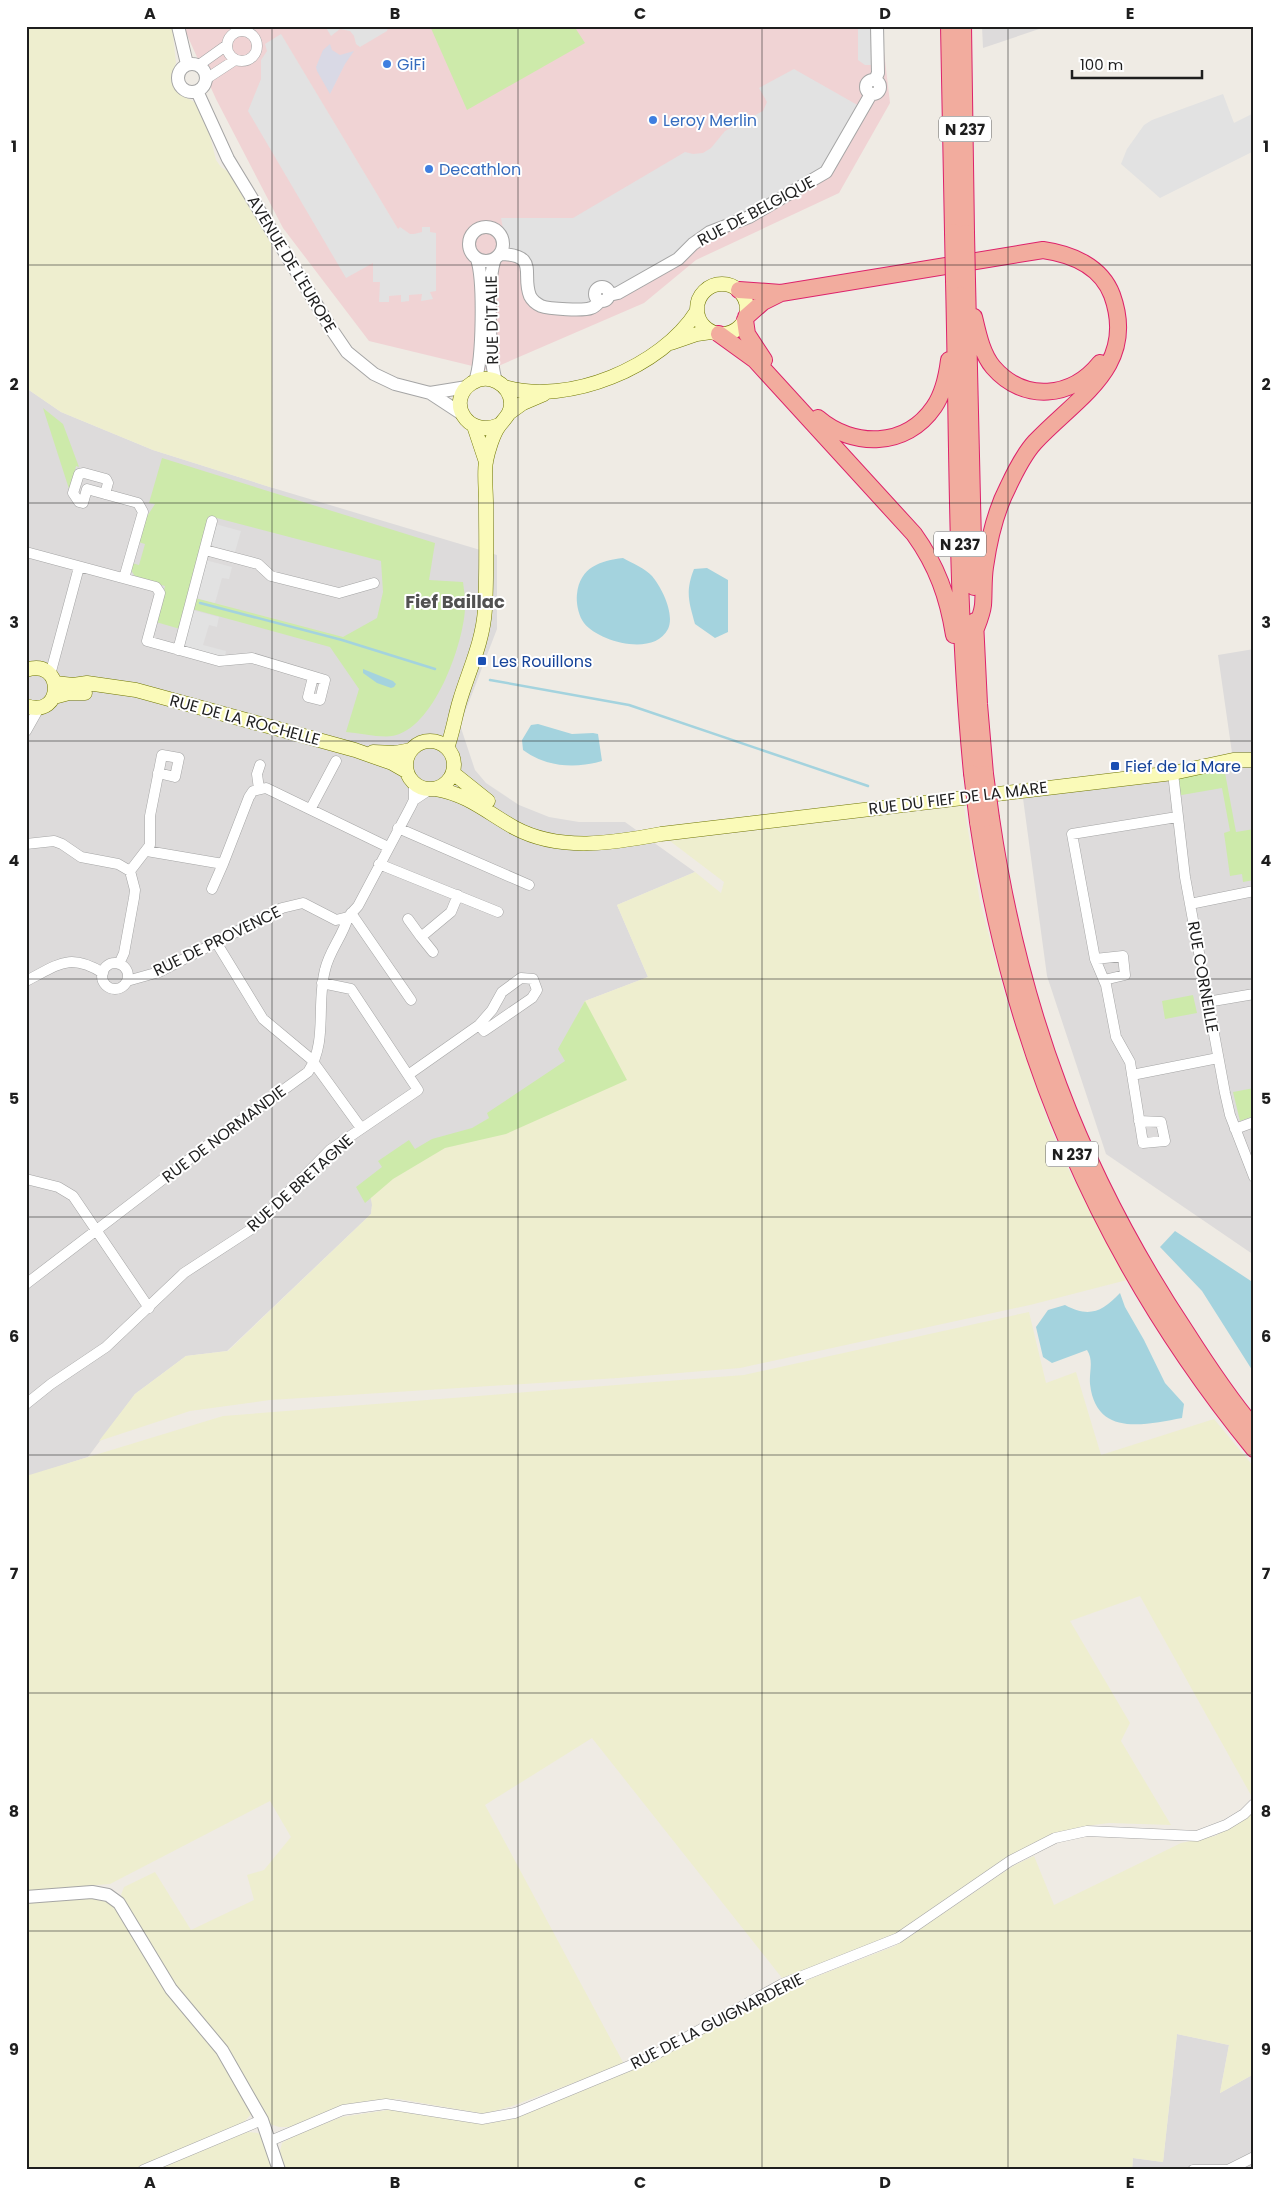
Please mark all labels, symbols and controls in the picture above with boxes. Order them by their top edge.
text: A [144,2,156,25]
text: B [390,2,400,25]
text: C [634,2,646,25]
text: D [879,2,891,25]
text: E [1126,2,1134,25]
scale bar [1072,48,1202,80]
place label: GiFi [397,53,425,76]
text: 100 m [1080,54,1123,75]
marker: GiFi [381,58,393,70]
place label: Leroy Merlin [663,109,757,132]
marker: Leroy Merlin [647,114,659,126]
road number: N 237 [939,116,991,142]
text: 1 [11,135,17,158]
text: 1 [1263,135,1269,158]
place label: Decathlon [439,158,521,181]
marker: Decathlon [423,163,435,175]
street label: RUE DE BELGIQUE [693,170,819,252]
street label: AVENUE DE L'EUROPE [242,191,342,337]
street label: RUE D'ITALIE [480,275,504,365]
text: 2 [9,373,19,396]
text: 2 [1261,373,1271,396]
road number: N 237 [934,532,986,556]
district label: Fief Baillac [405,589,505,614]
text: 3 [9,611,19,634]
text: 3 [1261,611,1271,634]
place label: Les Rouillons [492,650,592,673]
marker: Les Rouillons [476,655,488,667]
street label: RUE DE LA ROCHELLE [167,689,323,751]
place label: Fief de la Mare [1125,755,1241,778]
marker: Fief de la Mare [1109,760,1121,772]
street label: RUE DU FIEF DE LA MARE [867,776,1049,820]
text: 4 [9,849,20,872]
text: 4 [1261,849,1272,872]
street label: RUE DE PROVENCE [149,900,285,982]
street label: RUE CORNEILLE [1182,919,1224,1035]
street label: RUE DE NORMANDIE [157,1080,291,1188]
text: 5 [9,1087,19,1110]
text: 5 [1261,1087,1271,1110]
street label: RUE DE BRETAGNE [242,1129,358,1237]
road number: N 237 [1046,1142,1098,1166]
text: 6 [9,1325,19,1348]
text: 6 [1261,1325,1271,1348]
text: 7 [10,1562,19,1585]
text: 7 [1262,1562,1271,1585]
text: 8 [9,1800,19,1823]
text: 8 [1261,1800,1271,1823]
street label: RUE DE LA GUIGNARDERIE [626,1967,808,2075]
text: 9 [9,2038,19,2061]
text: 9 [1261,2038,1271,2061]
text: A [144,2171,156,2194]
text: B [390,2171,400,2194]
text: C [634,2171,646,2194]
text: D [879,2171,891,2194]
text: E [1126,2171,1134,2194]

